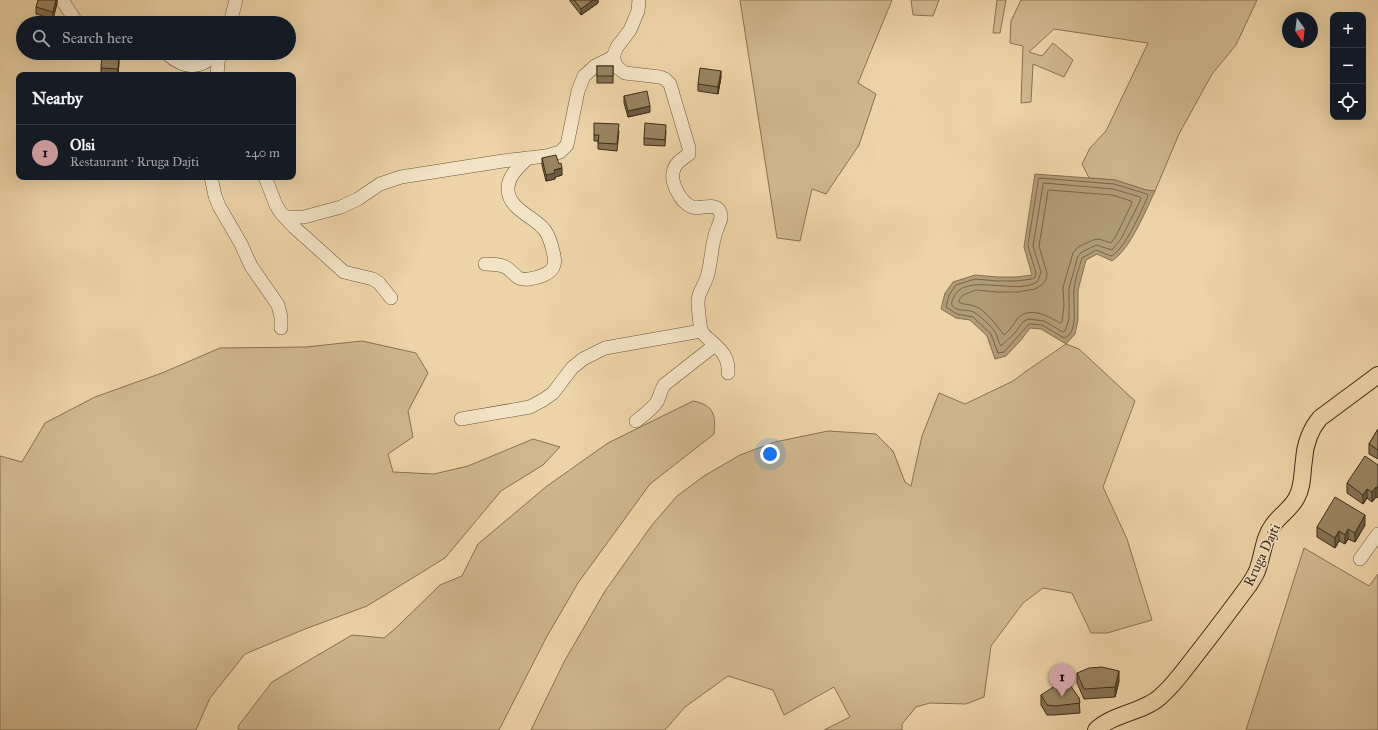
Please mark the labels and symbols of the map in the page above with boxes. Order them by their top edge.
north arrow [1282,12,1318,48]
your location [760,444,780,464]
street label: Rruga Dajti [1240,521,1284,589]
pin: 1 [1049,664,1075,697]

